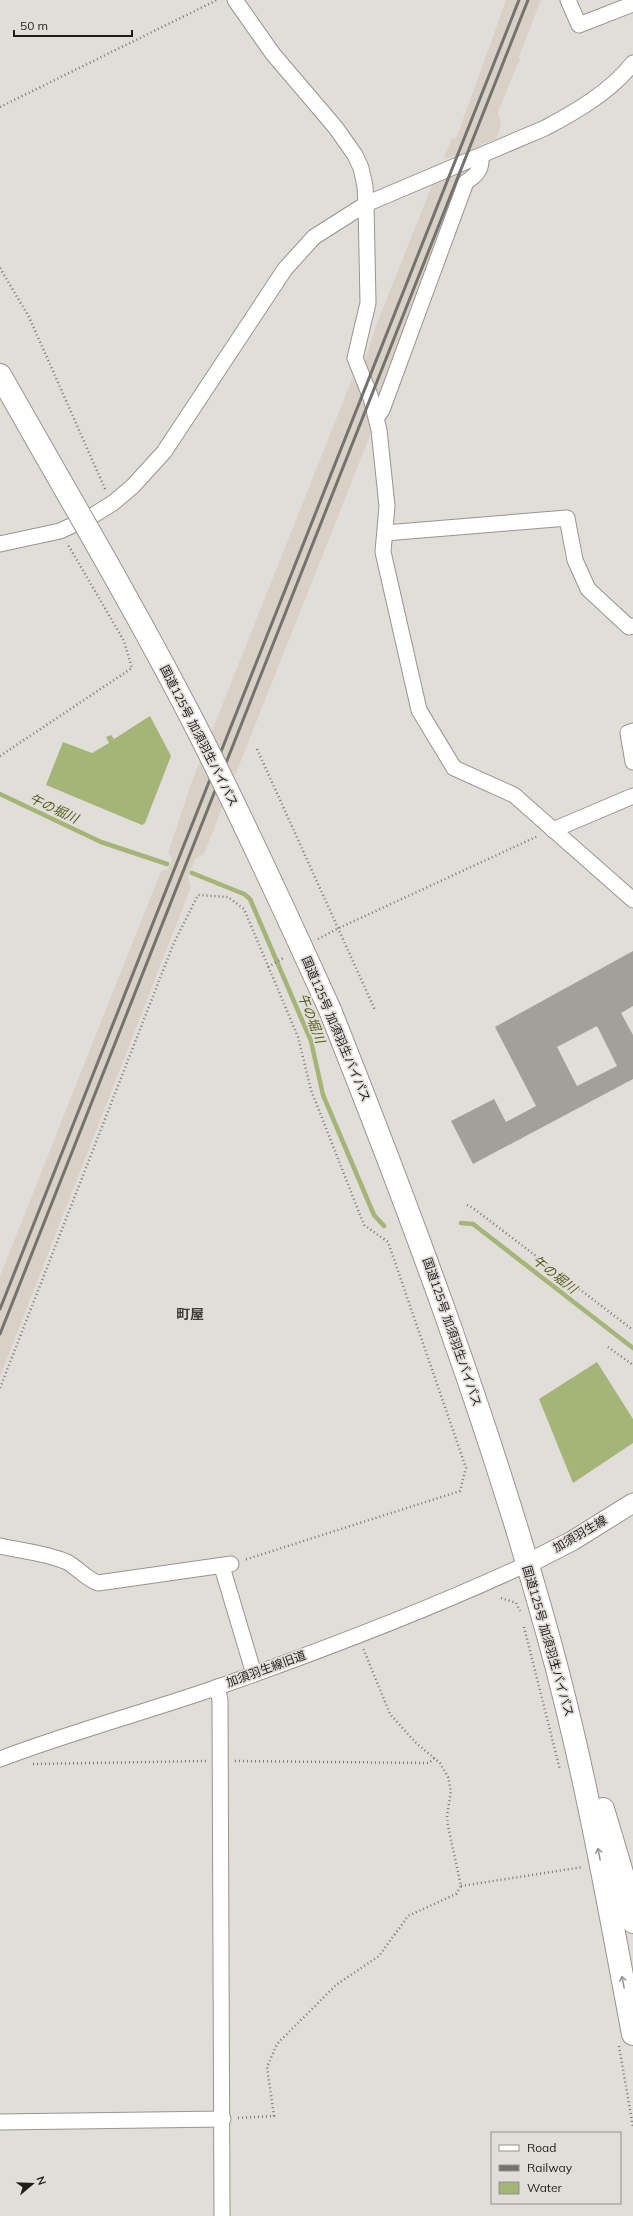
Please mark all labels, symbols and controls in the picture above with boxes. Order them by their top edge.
scale bar [14,12,132,38]
text: 50 m [20,18,48,33]
street label: 国道125号 加須羽生バイパス [157,663,242,809]
water label: 午の堀川 [27,790,83,827]
street label: 国道125号 加須羽生バイパス [299,954,374,1104]
water label: 午の堀川 [295,991,330,1047]
water label: 午の堀川 [530,1252,582,1298]
street label: 国道125号 加須羽生バイパス [420,1255,485,1408]
district label: 町屋 [176,1305,204,1323]
street label: 加須羽生線 [550,1512,609,1555]
street label: 国道125号 加須羽生バイパス [520,1564,577,1718]
street label: 加須羽生線旧道 [224,1647,308,1690]
one-way arrow [595,1848,603,1861]
one-way arrow [619,1976,627,1989]
legend [491,2132,621,2204]
text: Road [527,2140,556,2155]
text: Railway [527,2160,573,2175]
north arrow [12,2164,52,2204]
text: N [33,2175,49,2187]
text: Water [527,2180,563,2195]

